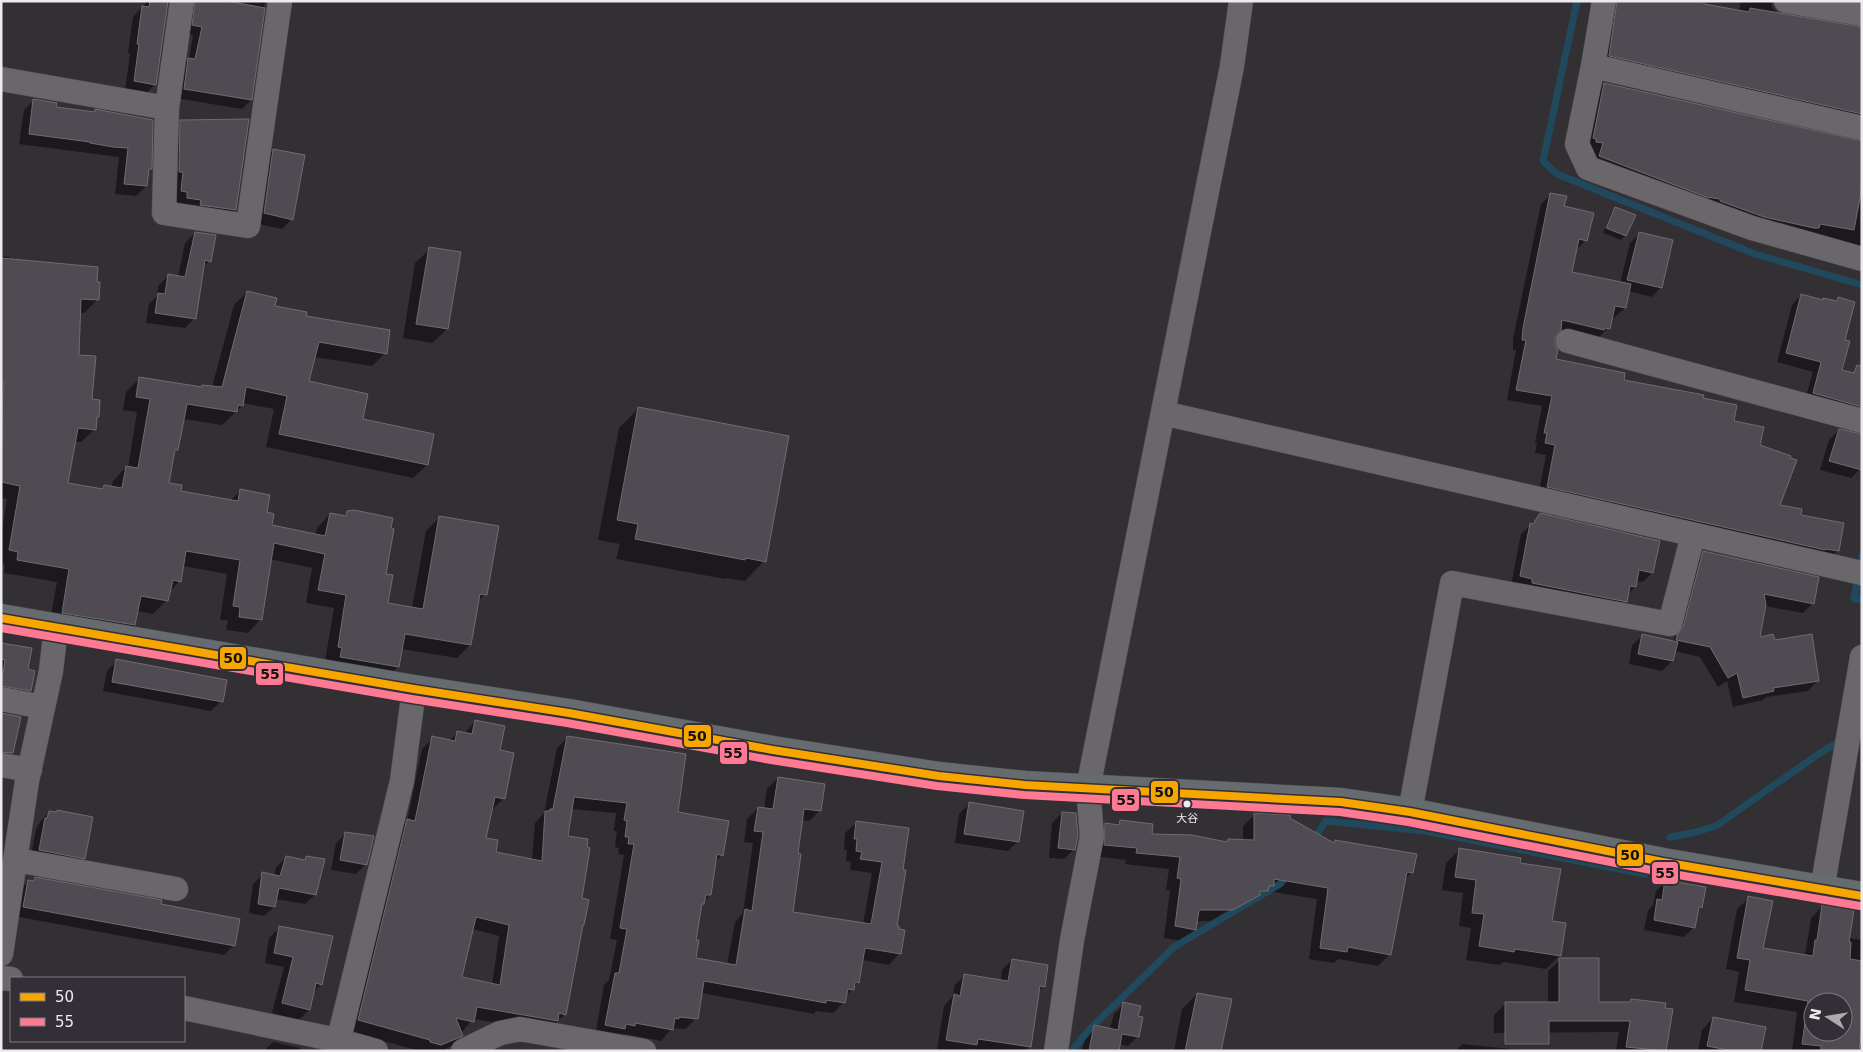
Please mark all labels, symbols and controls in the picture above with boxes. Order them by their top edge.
line badge: 50 [219,646,247,670]
text: 50 [223,650,243,666]
line badge: 55 [255,662,284,686]
text: 55 [260,666,280,682]
line badge: 50 [683,724,712,748]
text: 50 [687,728,707,744]
line badge: 55 [719,741,748,765]
text: 55 [723,745,743,761]
line badge: 50 [1150,780,1179,804]
text: 50 [1154,784,1174,800]
line badge: 55 [1111,788,1140,812]
text: 55 [1116,792,1136,808]
marker: 大谷 [1182,799,1192,809]
place label: 大谷 [1176,812,1198,825]
line badge: 50 [1616,843,1644,867]
text: 50 [1620,847,1640,863]
line badge: 55 [1651,861,1679,885]
text: 55 [1655,865,1675,881]
legend [10,977,185,1042]
text: 50 [55,988,74,1006]
north arrow [1803,992,1853,1042]
text: N [1806,1007,1824,1022]
text: 55 [55,1013,74,1031]

